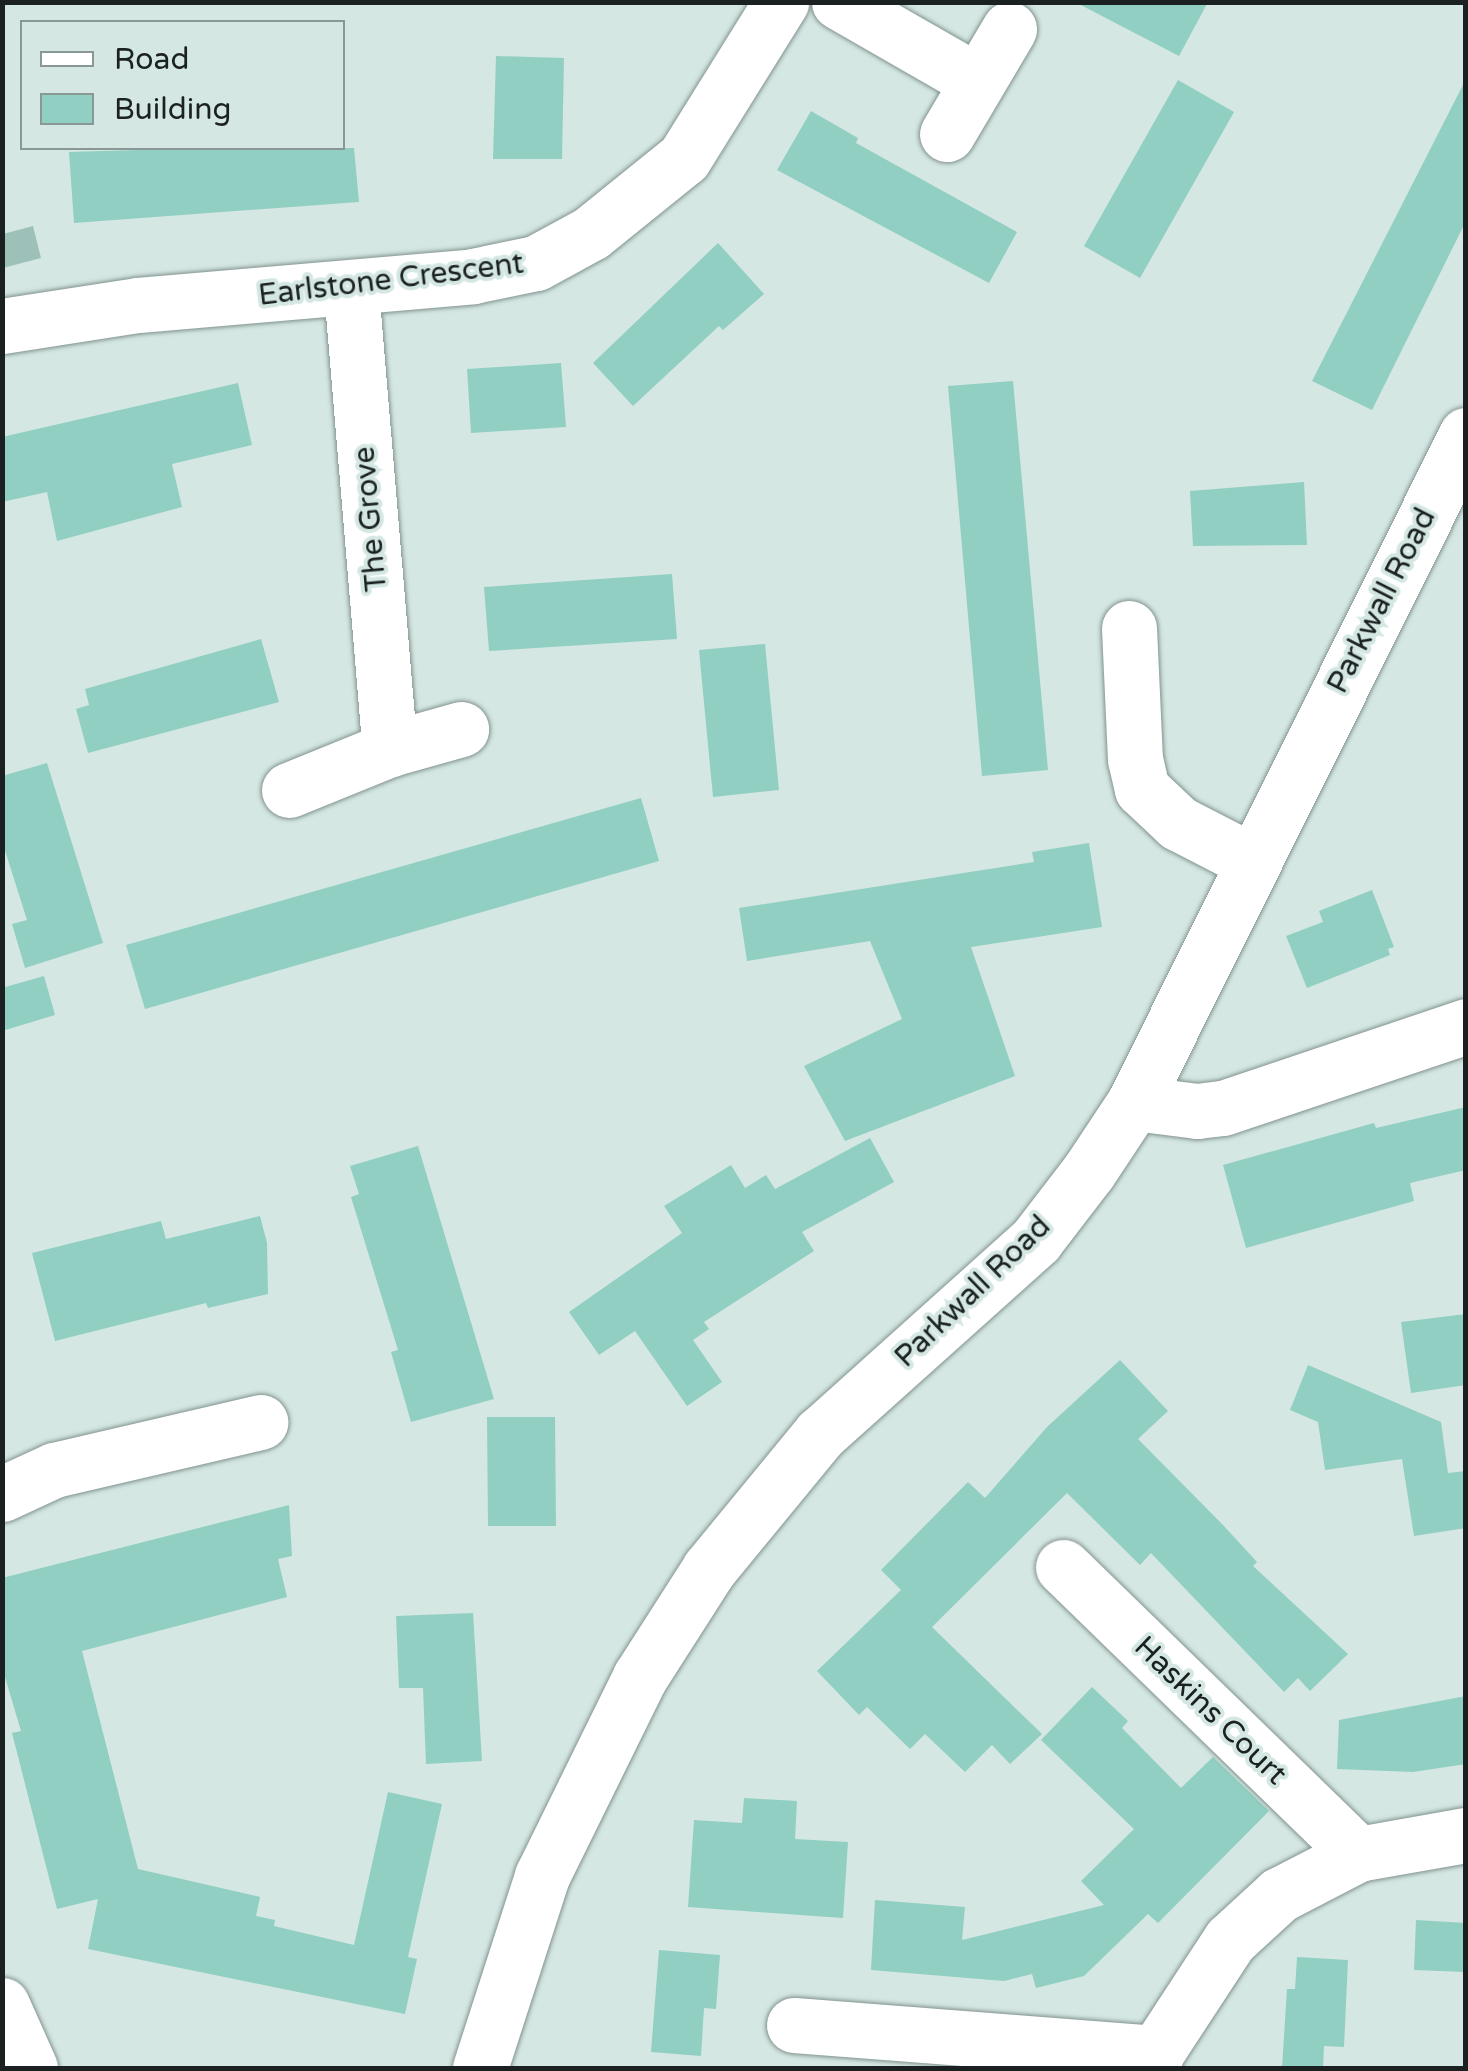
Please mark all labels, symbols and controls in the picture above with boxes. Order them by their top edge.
legend [20,20,345,150]
text: Road [114,41,189,78]
text: Building [114,91,231,128]
street label: Earlstone Crescent [256,246,526,314]
street label: The Grove [347,445,395,593]
street label: Parkwall Road [1320,503,1444,699]
street label: Parkwall Road [888,1209,1058,1375]
street label: Haskins Court [1126,1629,1294,1793]

